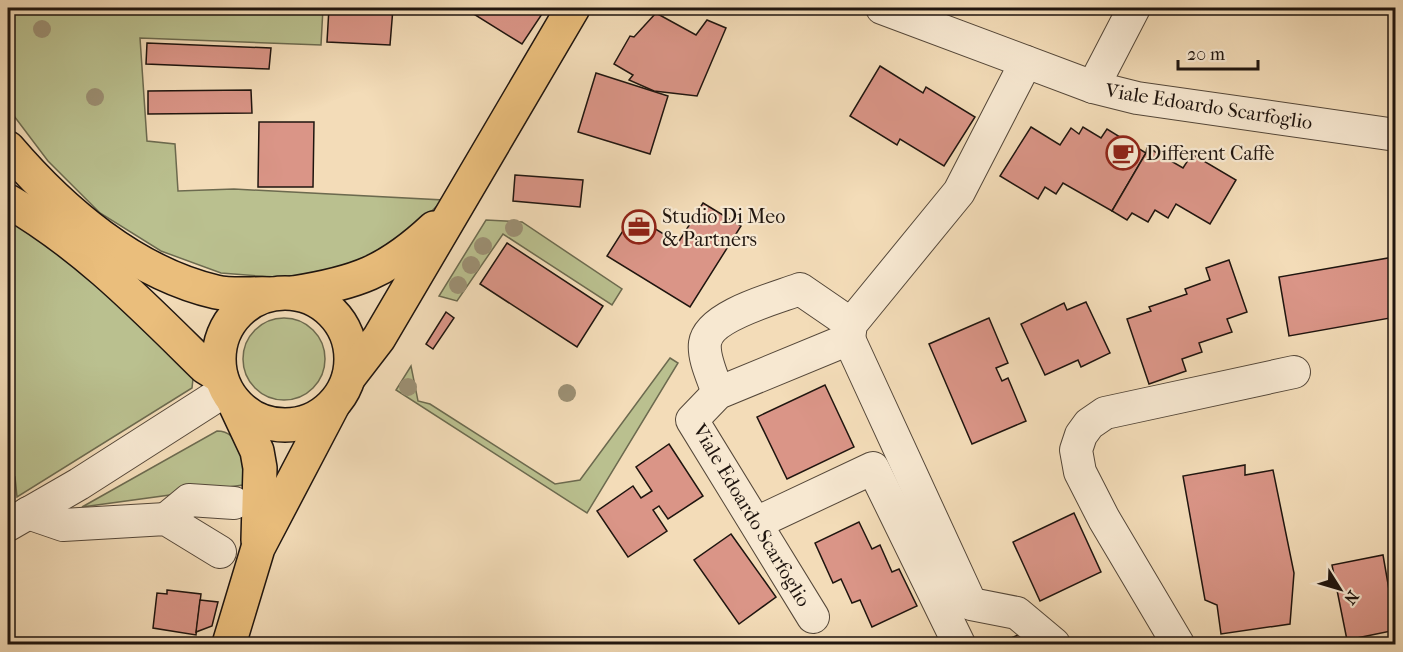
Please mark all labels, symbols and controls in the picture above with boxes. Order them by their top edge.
scale bar [1178,33,1258,71]
text: 20 m [1187,44,1225,65]
street label: Viale Edoardo Scarfoglio [1103,79,1314,134]
cafe icon: Different Caffè [1105,135,1141,171]
place label: Different Caffè [1146,142,1275,165]
place label: Studio Di Meo & Partners [662,205,785,251]
office icon: Studio Di Meo & Partners [621,209,657,245]
street label: Viale Edoardo Scarfoglio [687,419,815,611]
north arrow [1310,559,1370,619]
text: N [1340,587,1363,609]

